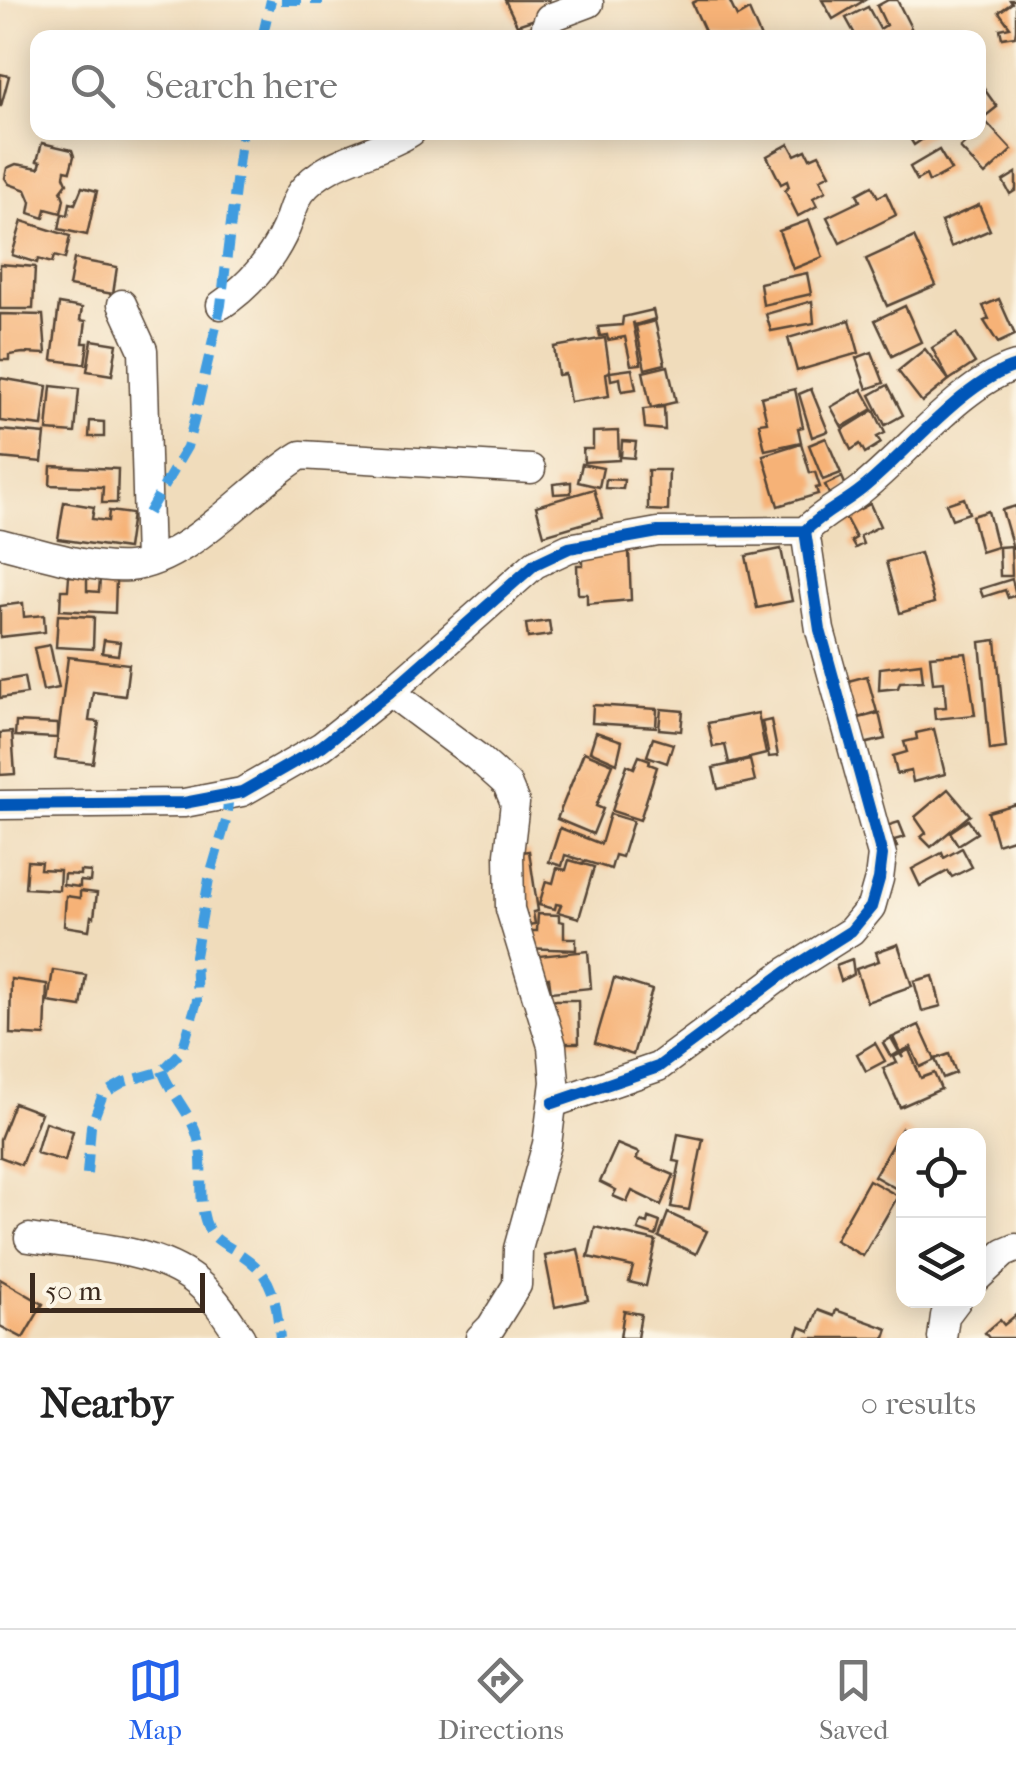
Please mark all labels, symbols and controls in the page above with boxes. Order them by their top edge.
search box [30,30,986,140]
icon: search [65,58,120,113]
text: Search here [145,63,338,108]
map controls [896,1128,986,1308]
button: locate [896,1128,986,1218]
button: layers [896,1218,986,1308]
scale bar [30,1268,205,1312]
text: 50 m [45,1274,102,1307]
text: Nearby [40,1379,172,1428]
text: 0 results [860,1385,976,1422]
tab: Map [128,1653,183,1746]
tab: Directions [438,1653,564,1746]
tab: Saved [819,1653,888,1746]

